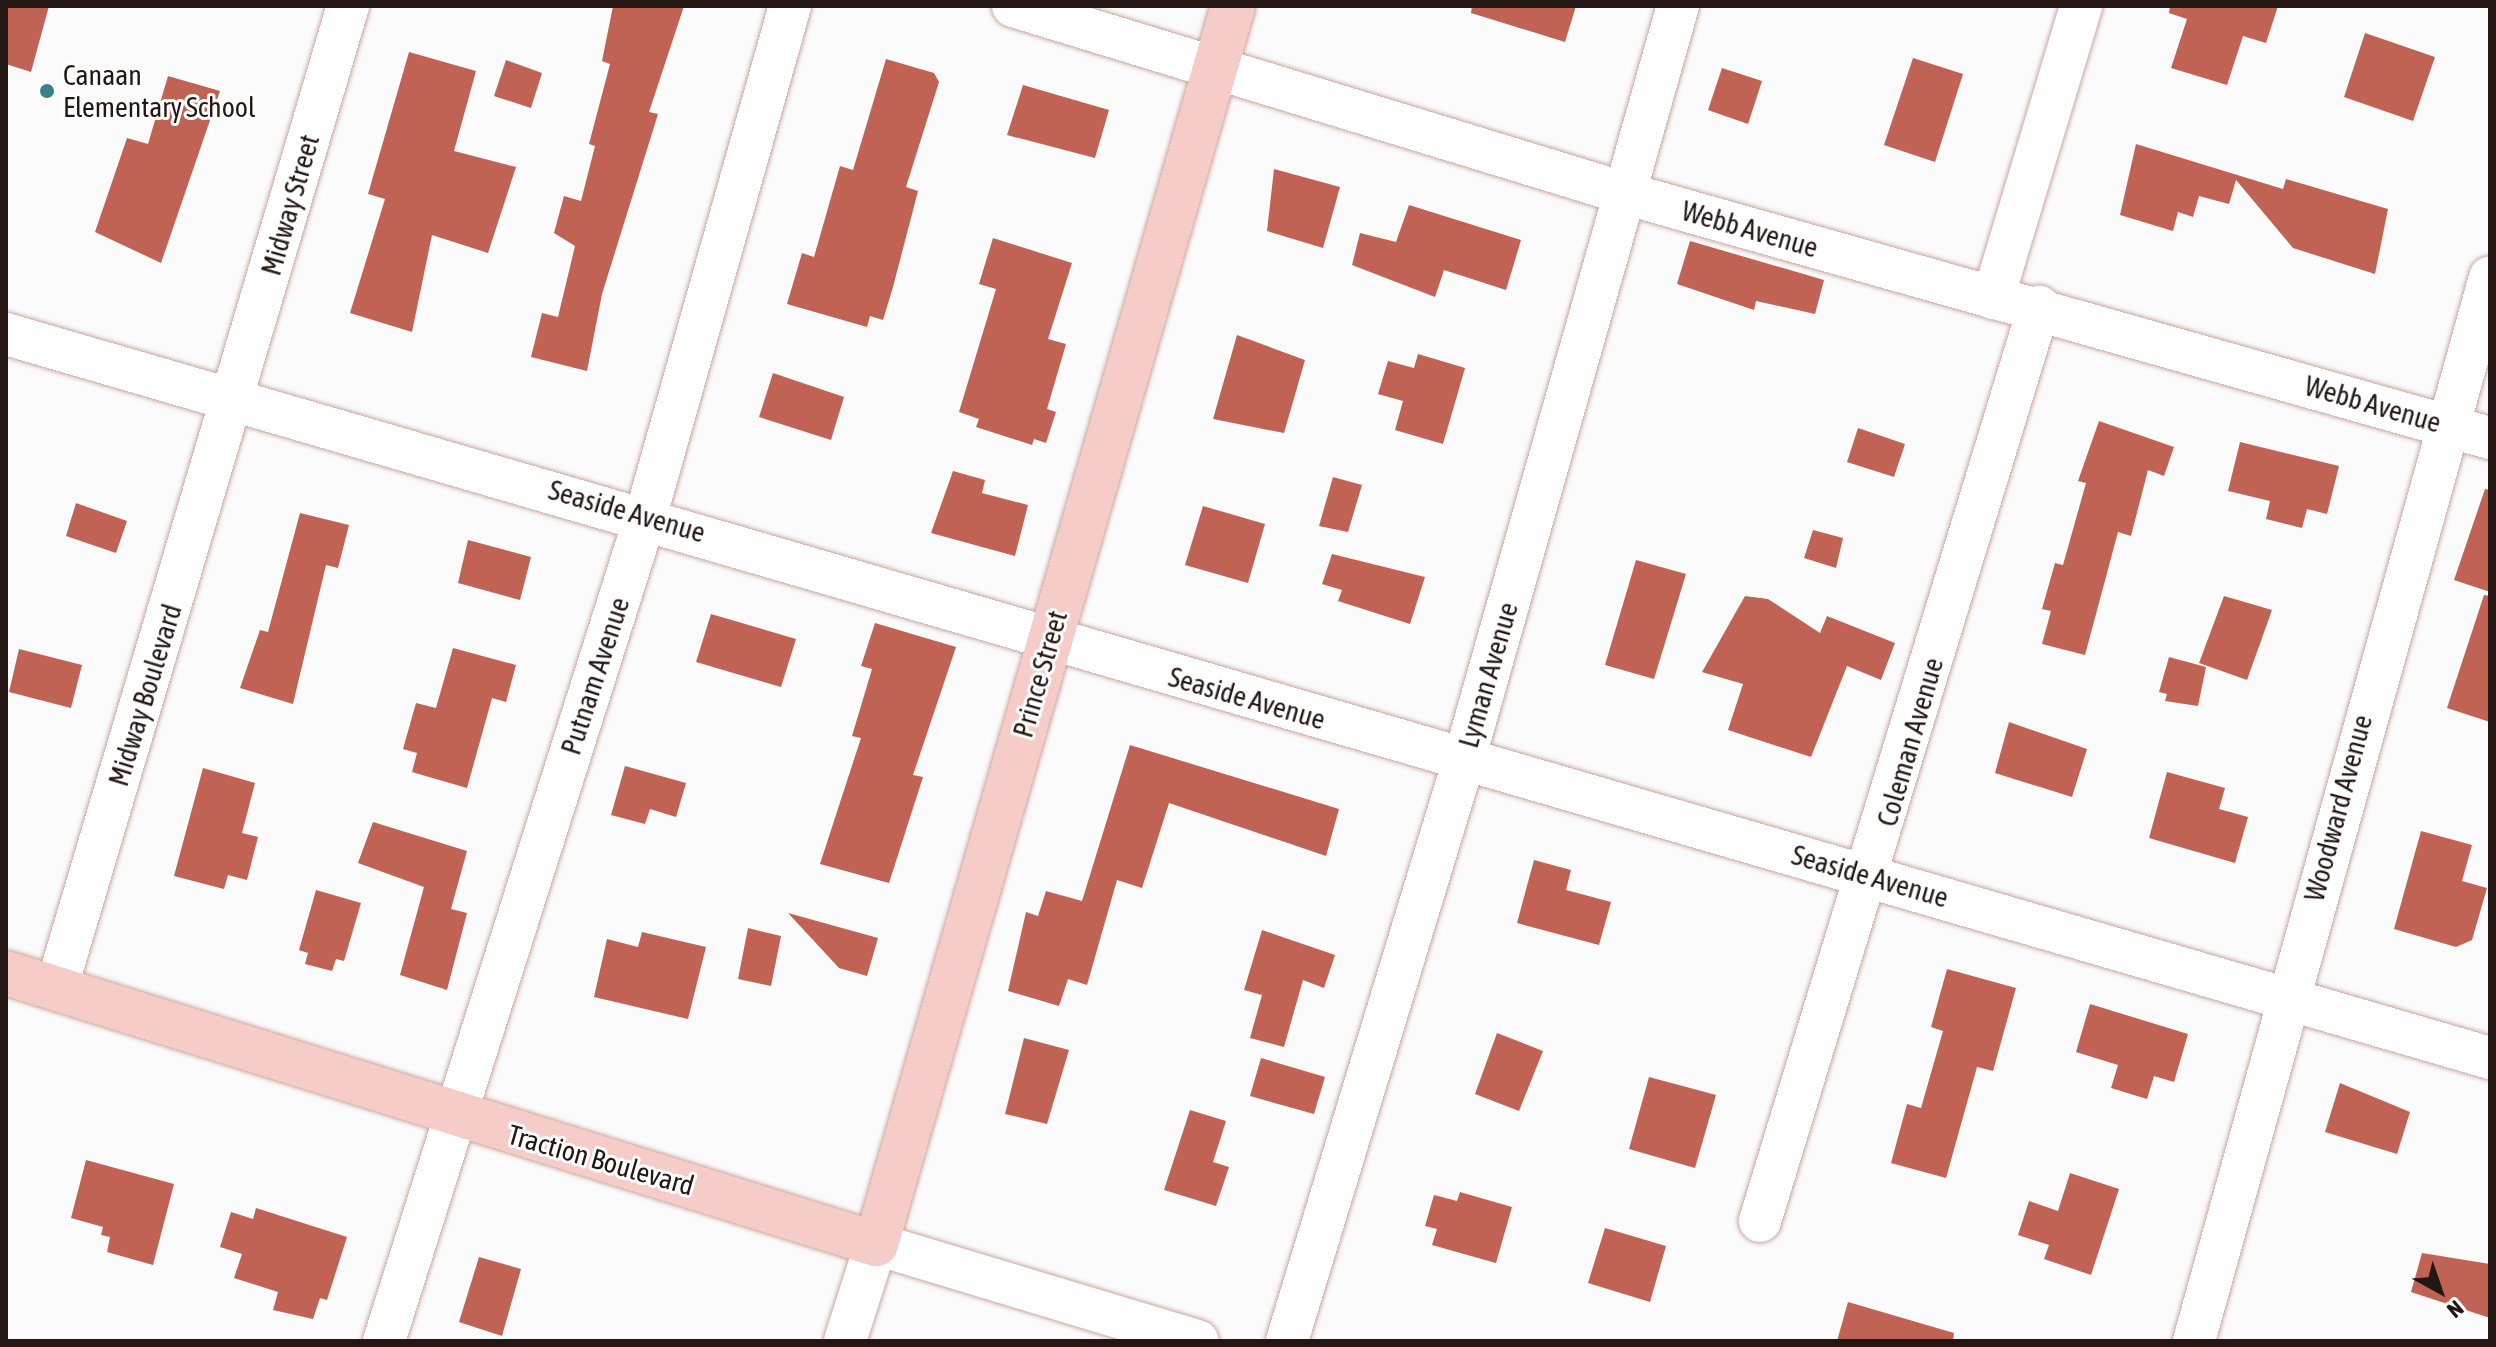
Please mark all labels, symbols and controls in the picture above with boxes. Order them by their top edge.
place label: Canaan Elementary School [63,58,255,124]
marker: Canaan Elementary School [38,82,56,100]
street label: Midway Street [254,131,326,279]
street label: Webb Avenue [1678,194,1822,264]
street label: Webb Avenue [2301,369,2445,439]
street label: Seaside Avenue [545,473,709,549]
street label: Putnam Avenue [554,593,636,759]
street label: Lyman Avenue [1451,598,1525,752]
street label: Midway Boulevard [101,600,189,790]
street label: Prince Street [1006,607,1074,741]
street label: Coleman Avenue [1870,654,1950,830]
street label: Seaside Avenue [1165,660,1329,736]
street label: Woodward Avenue [2297,711,2379,905]
street label: Seaside Avenue [1788,838,1952,914]
street label: Traction Boulevard [504,1117,698,1203]
north arrow [2400,1251,2480,1331]
text: N [2442,1295,2469,1324]

